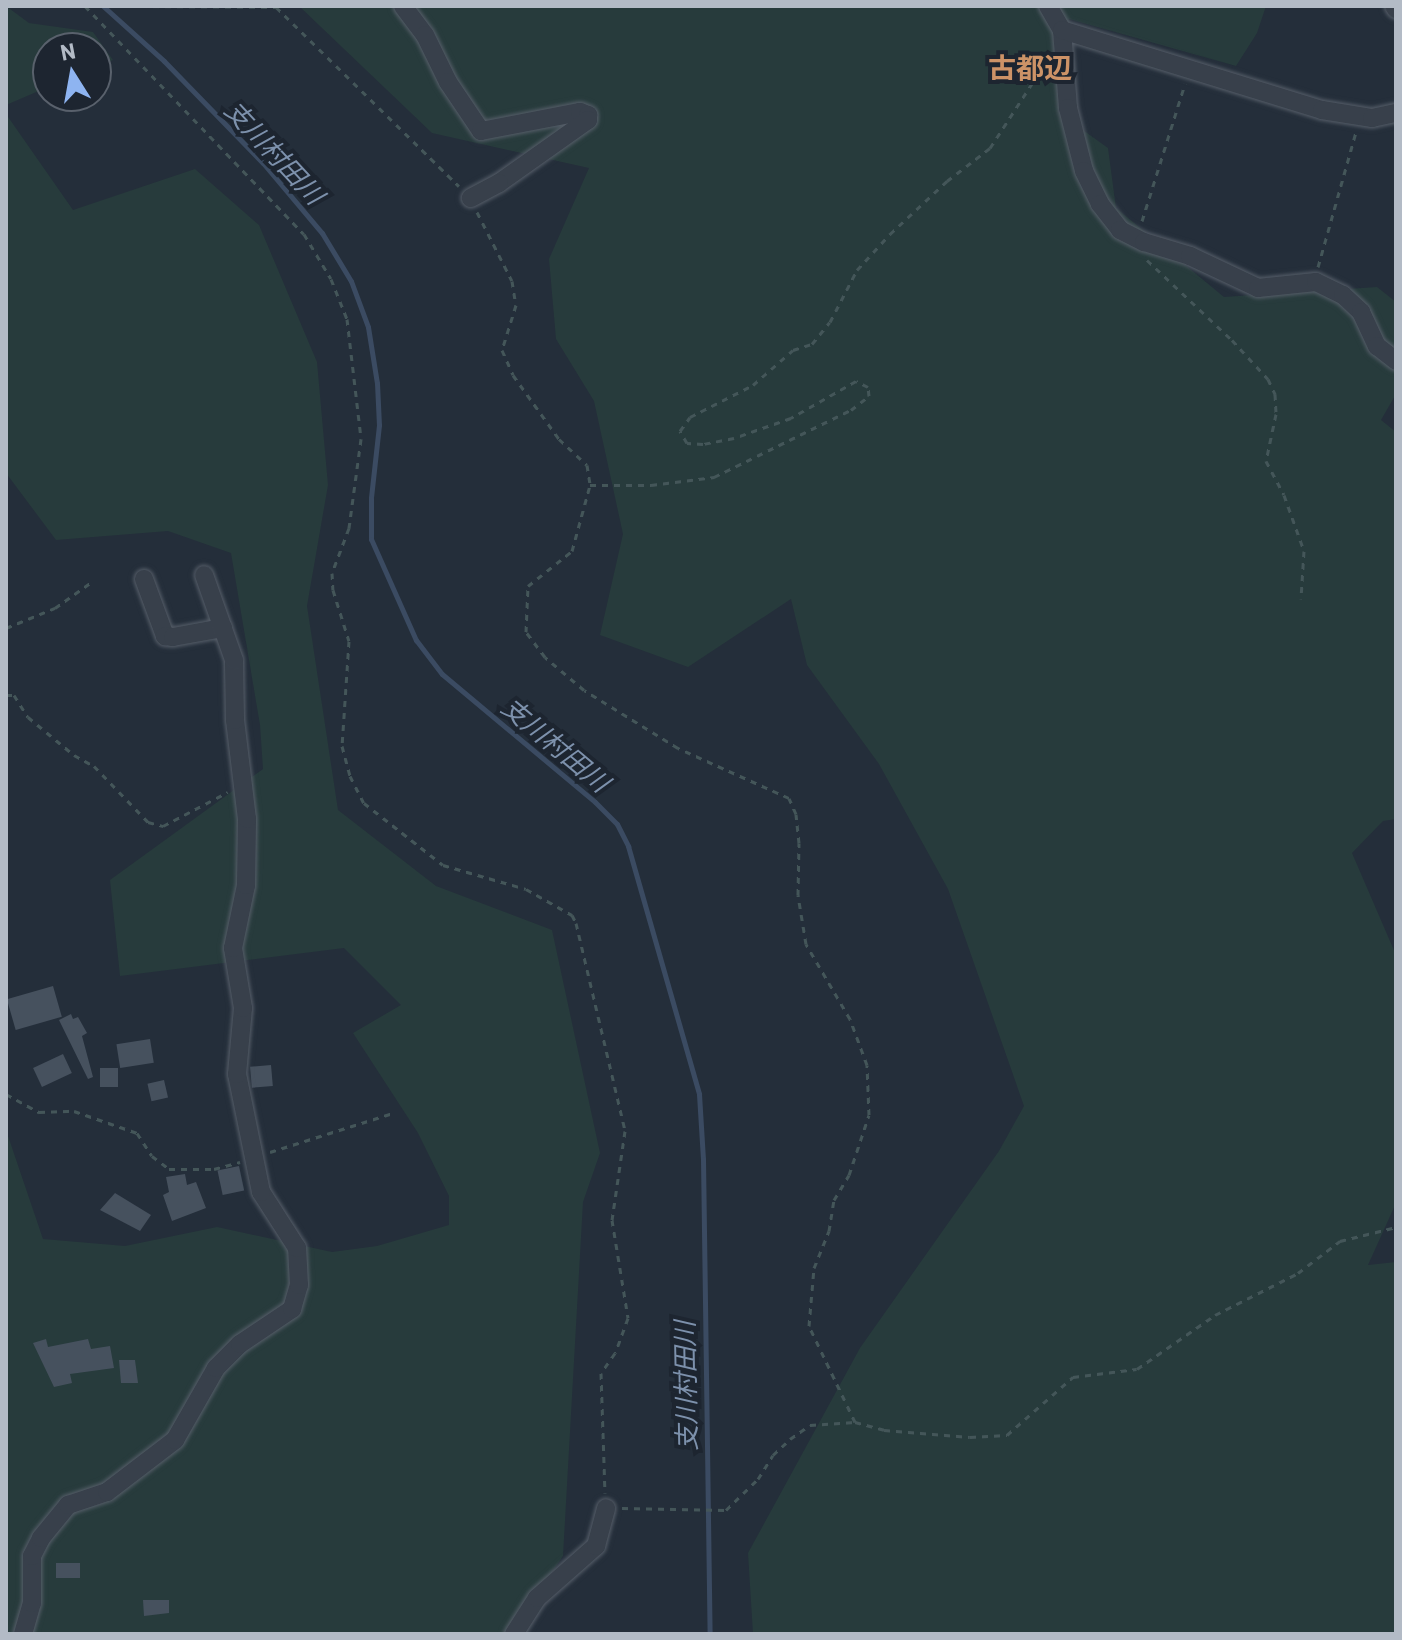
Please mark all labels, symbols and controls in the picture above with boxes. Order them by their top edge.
north arrow [32,32,112,112]
text: N [58,36,77,65]
district label: 古都辺 [988,50,1072,84]
water label: 支川村田川 [219,94,331,210]
water label: 支川村田川 [496,690,616,798]
water label: 支川村田川 [668,1321,702,1451]

